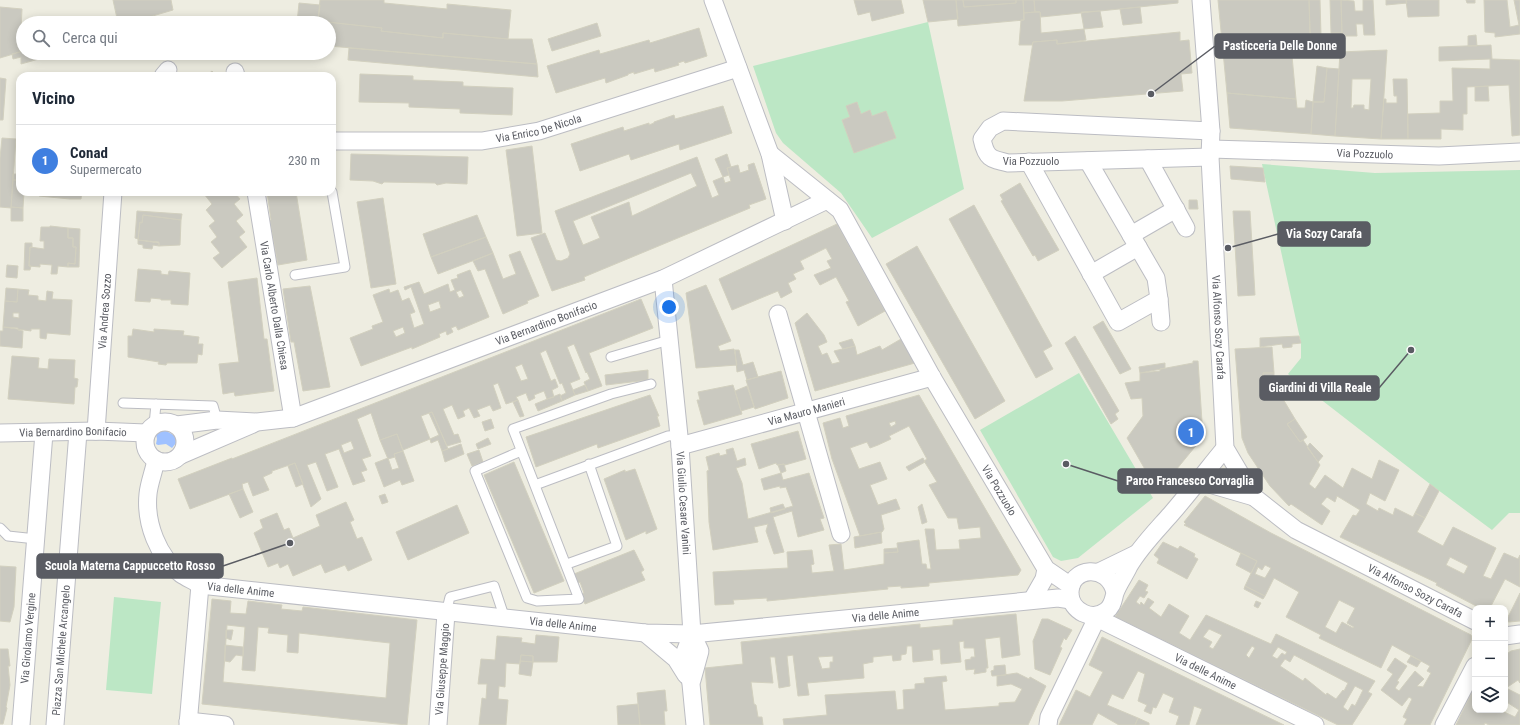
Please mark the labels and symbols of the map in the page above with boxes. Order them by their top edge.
callout: Pasticceria Delle Donne [1215,34,1345,58]
text: Pasticceria Delle Donne [1223,39,1337,53]
street label: Via Enrico De Nicola [495,112,583,145]
street label: Via Pozzuolo [1336,147,1394,162]
street label: Via Pozzuolo [1003,155,1060,168]
callout: Via Sozy Carafa [1278,222,1370,246]
text: Via Sozy Carafa [1286,227,1362,241]
street label: Via Carlo Alberto Dalla Chiesa [257,240,291,371]
street label: Via Andrea Sozzo [96,272,114,350]
street label: Via Alfonso Sozy Carafa [1209,275,1227,380]
your location [659,297,679,317]
street label: Via Bernardino Bonifacio [494,298,599,348]
callout: Giardini di Villa Reale [1260,376,1379,400]
text: Giardini di Villa Reale [1268,381,1372,395]
street label: Via Mauro Manieri [767,395,846,429]
pin: 1 [1178,417,1204,447]
street label: Via Bernardino Bonifacio [19,425,127,440]
street label: Via Giulio Cesare Vanini [673,451,693,555]
street label: Via Pozzuolo [979,463,1019,519]
callout: Parco Francesco Corvaglia [1118,469,1262,493]
text: Parco Francesco Corvaglia [1126,474,1254,488]
callout: Scuola Materna Cappuccetto Rosso [37,554,223,578]
text: Scuola Materna Cappuccetto Rosso [45,559,215,573]
street label: Via Alfonso Sozy Carafa [1366,562,1465,621]
street label: Via delle Anime [206,580,275,600]
street label: Piazza San Michele Arcangelo [50,584,73,716]
street label: Via Girolamo Vergine [18,592,38,684]
street label: Via delle Anime [851,606,920,625]
street label: Via delle Anime [529,615,597,635]
street label: Via Giuseppe Maggio [433,622,452,716]
street label: Via delle Anime [1172,651,1239,692]

